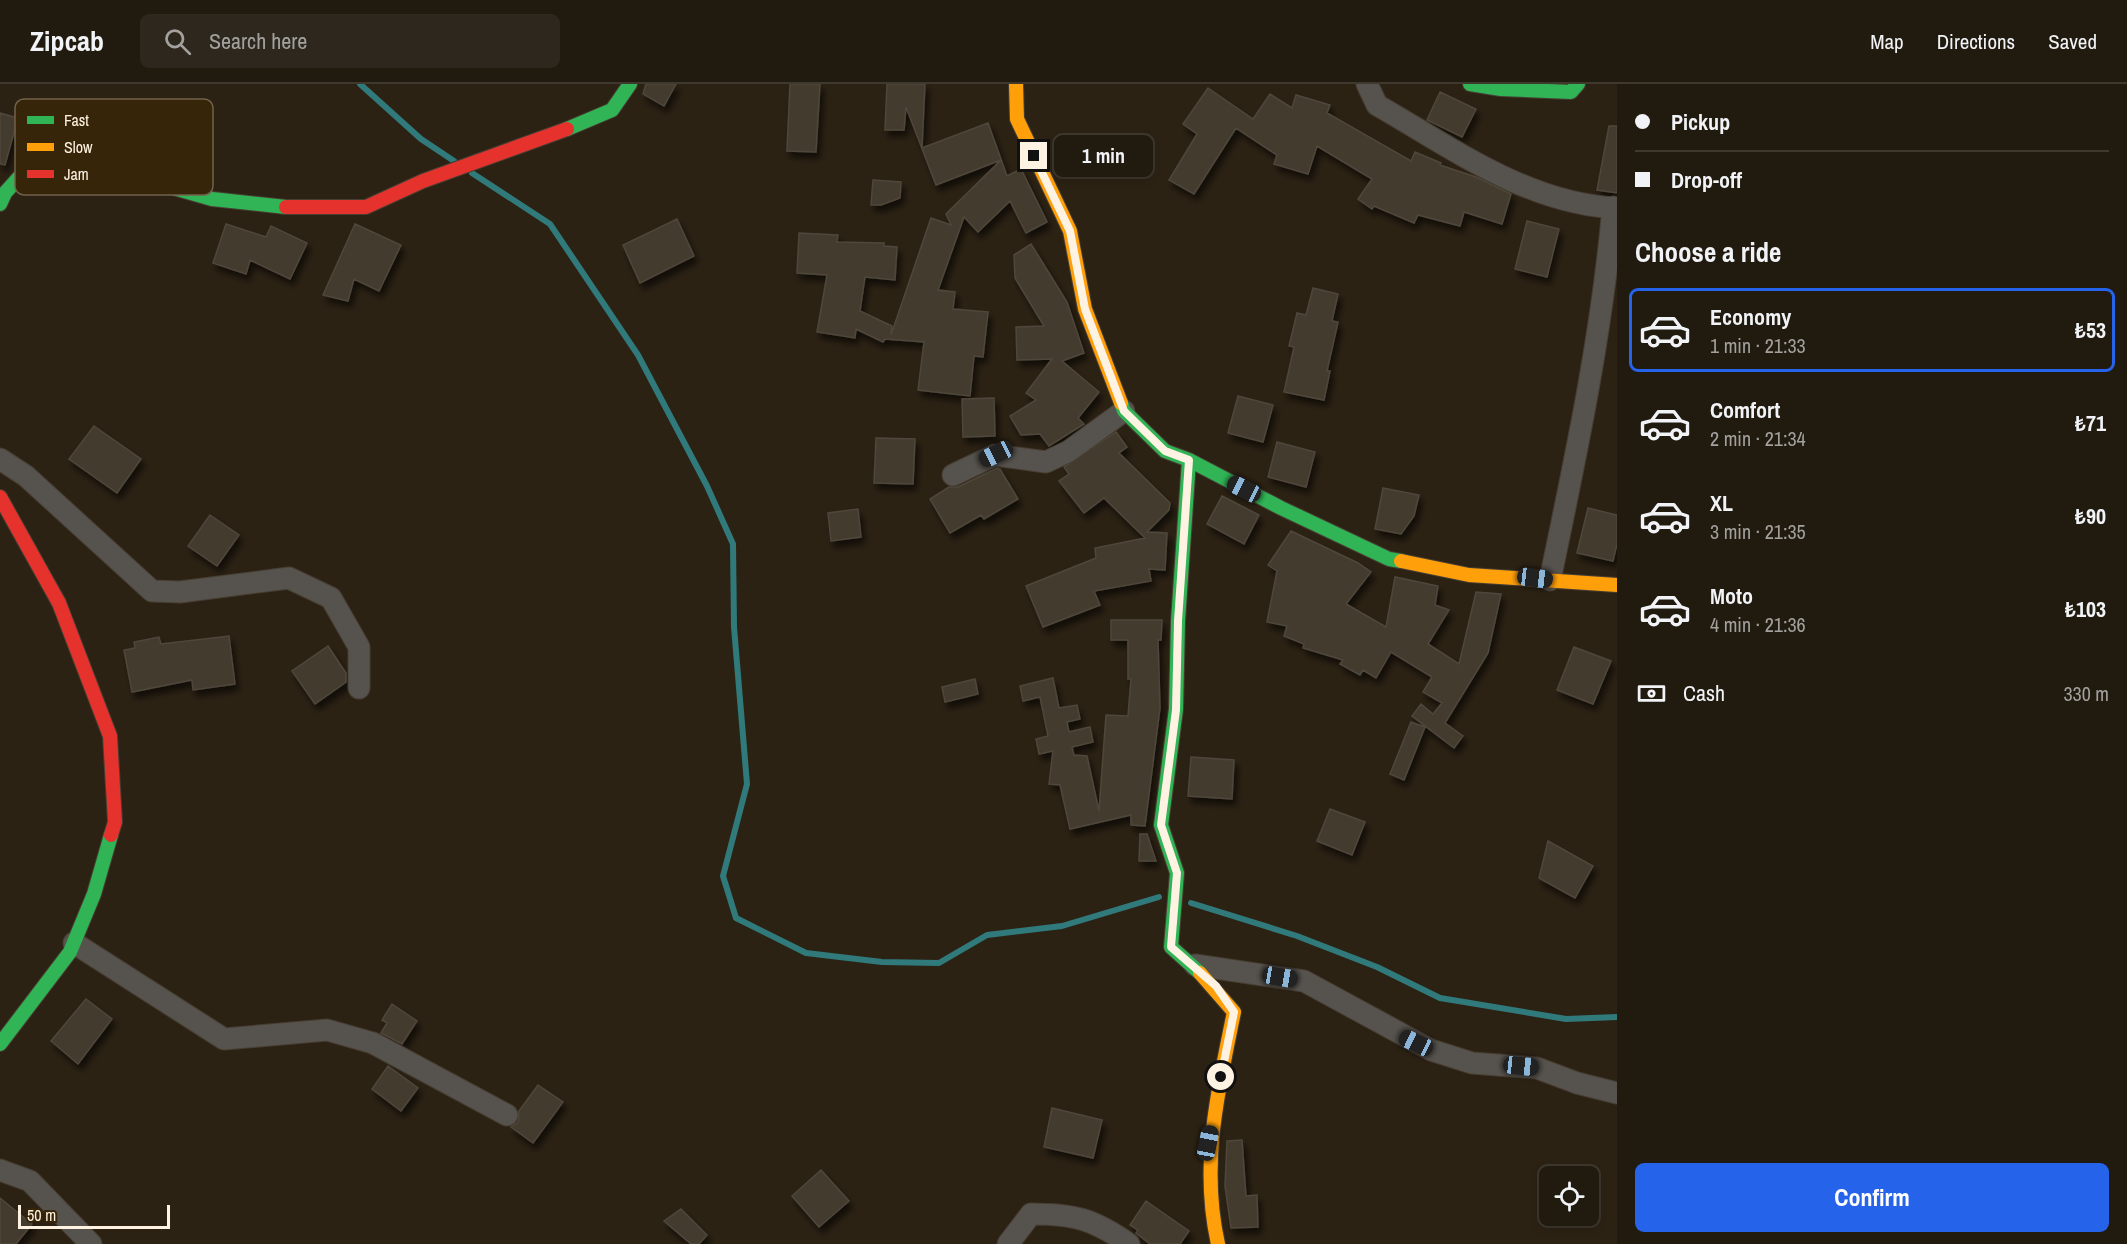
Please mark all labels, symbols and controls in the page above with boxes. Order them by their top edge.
search box [140,14,560,68]
text: Zipcab [30,22,104,60]
icon: search [161,25,194,58]
text: Search here [209,26,307,56]
text: Map [1870,27,1904,56]
text: Directions [1937,27,2015,56]
text: Saved [2048,27,2097,56]
legend [15,99,213,195]
text: Pickup [1671,107,1730,137]
text: Fast [64,109,89,131]
callout: 1 min [1055,135,1154,177]
text: Slow [64,136,93,158]
route end [1020,142,1047,169]
text: 1 min [1082,142,1125,169]
text: Jam [64,163,89,185]
text: Drop-off [1671,165,1742,195]
text: Choose a ride [1635,234,1781,270]
text: Economy [1710,302,1791,332]
icon: car [1638,303,1692,357]
text: ₺53 [2075,315,2106,345]
text: 1 min · 21:33 [1710,332,1806,359]
text: Comfort [1710,395,1780,425]
icon: car [1638,396,1692,450]
text: ₺71 [2075,408,2106,438]
text: 2 min · 21:34 [1710,425,1806,452]
car [976,438,1016,470]
car [1224,473,1264,505]
text: XL [1710,488,1733,518]
icon: car [1638,489,1692,543]
text: ₺90 [2075,501,2106,531]
text: 3 min · 21:35 [1710,518,1806,545]
car [1516,567,1554,589]
text: Moto [1710,581,1753,611]
icon: car [1638,582,1692,636]
text: ₺103 [2065,594,2106,624]
text: 4 min · 21:36 [1710,611,1806,638]
icon: cash [1635,677,1668,710]
text: Cash [1683,678,1725,708]
text: 330 m [2063,680,2109,707]
car [1261,965,1299,989]
car [1396,1027,1436,1059]
car [1502,1055,1540,1077]
route start [1207,1063,1234,1090]
car [1196,1124,1220,1162]
button: Confirm [1635,1163,2109,1232]
map controls [1539,1166,1599,1226]
button: locate [1539,1166,1599,1226]
scale bar [18,1202,170,1230]
text: 50 m [27,1204,56,1226]

